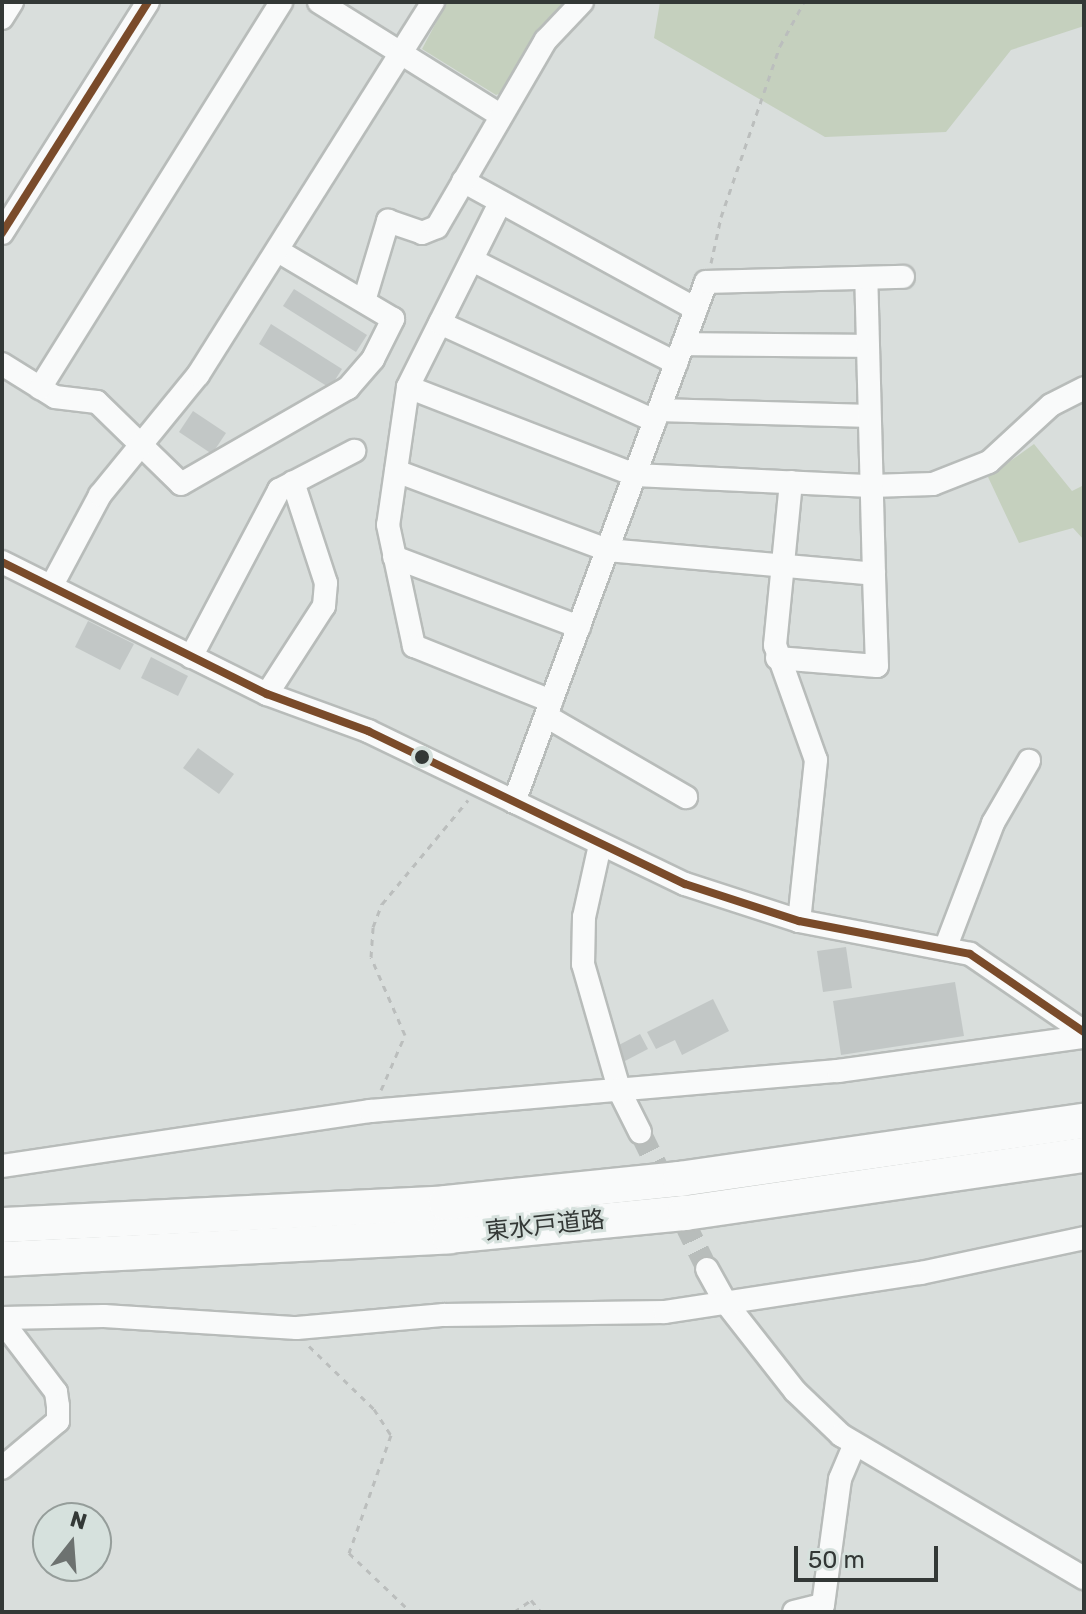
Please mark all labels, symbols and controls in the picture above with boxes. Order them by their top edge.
unlabelled marker [414,749,430,765]
street label: 東水戸道路 [484,1205,606,1247]
north arrow [32,1502,112,1582]
text: N [67,1505,90,1536]
scale bar [798,1530,942,1580]
text: 50 m [808,1546,865,1574]

